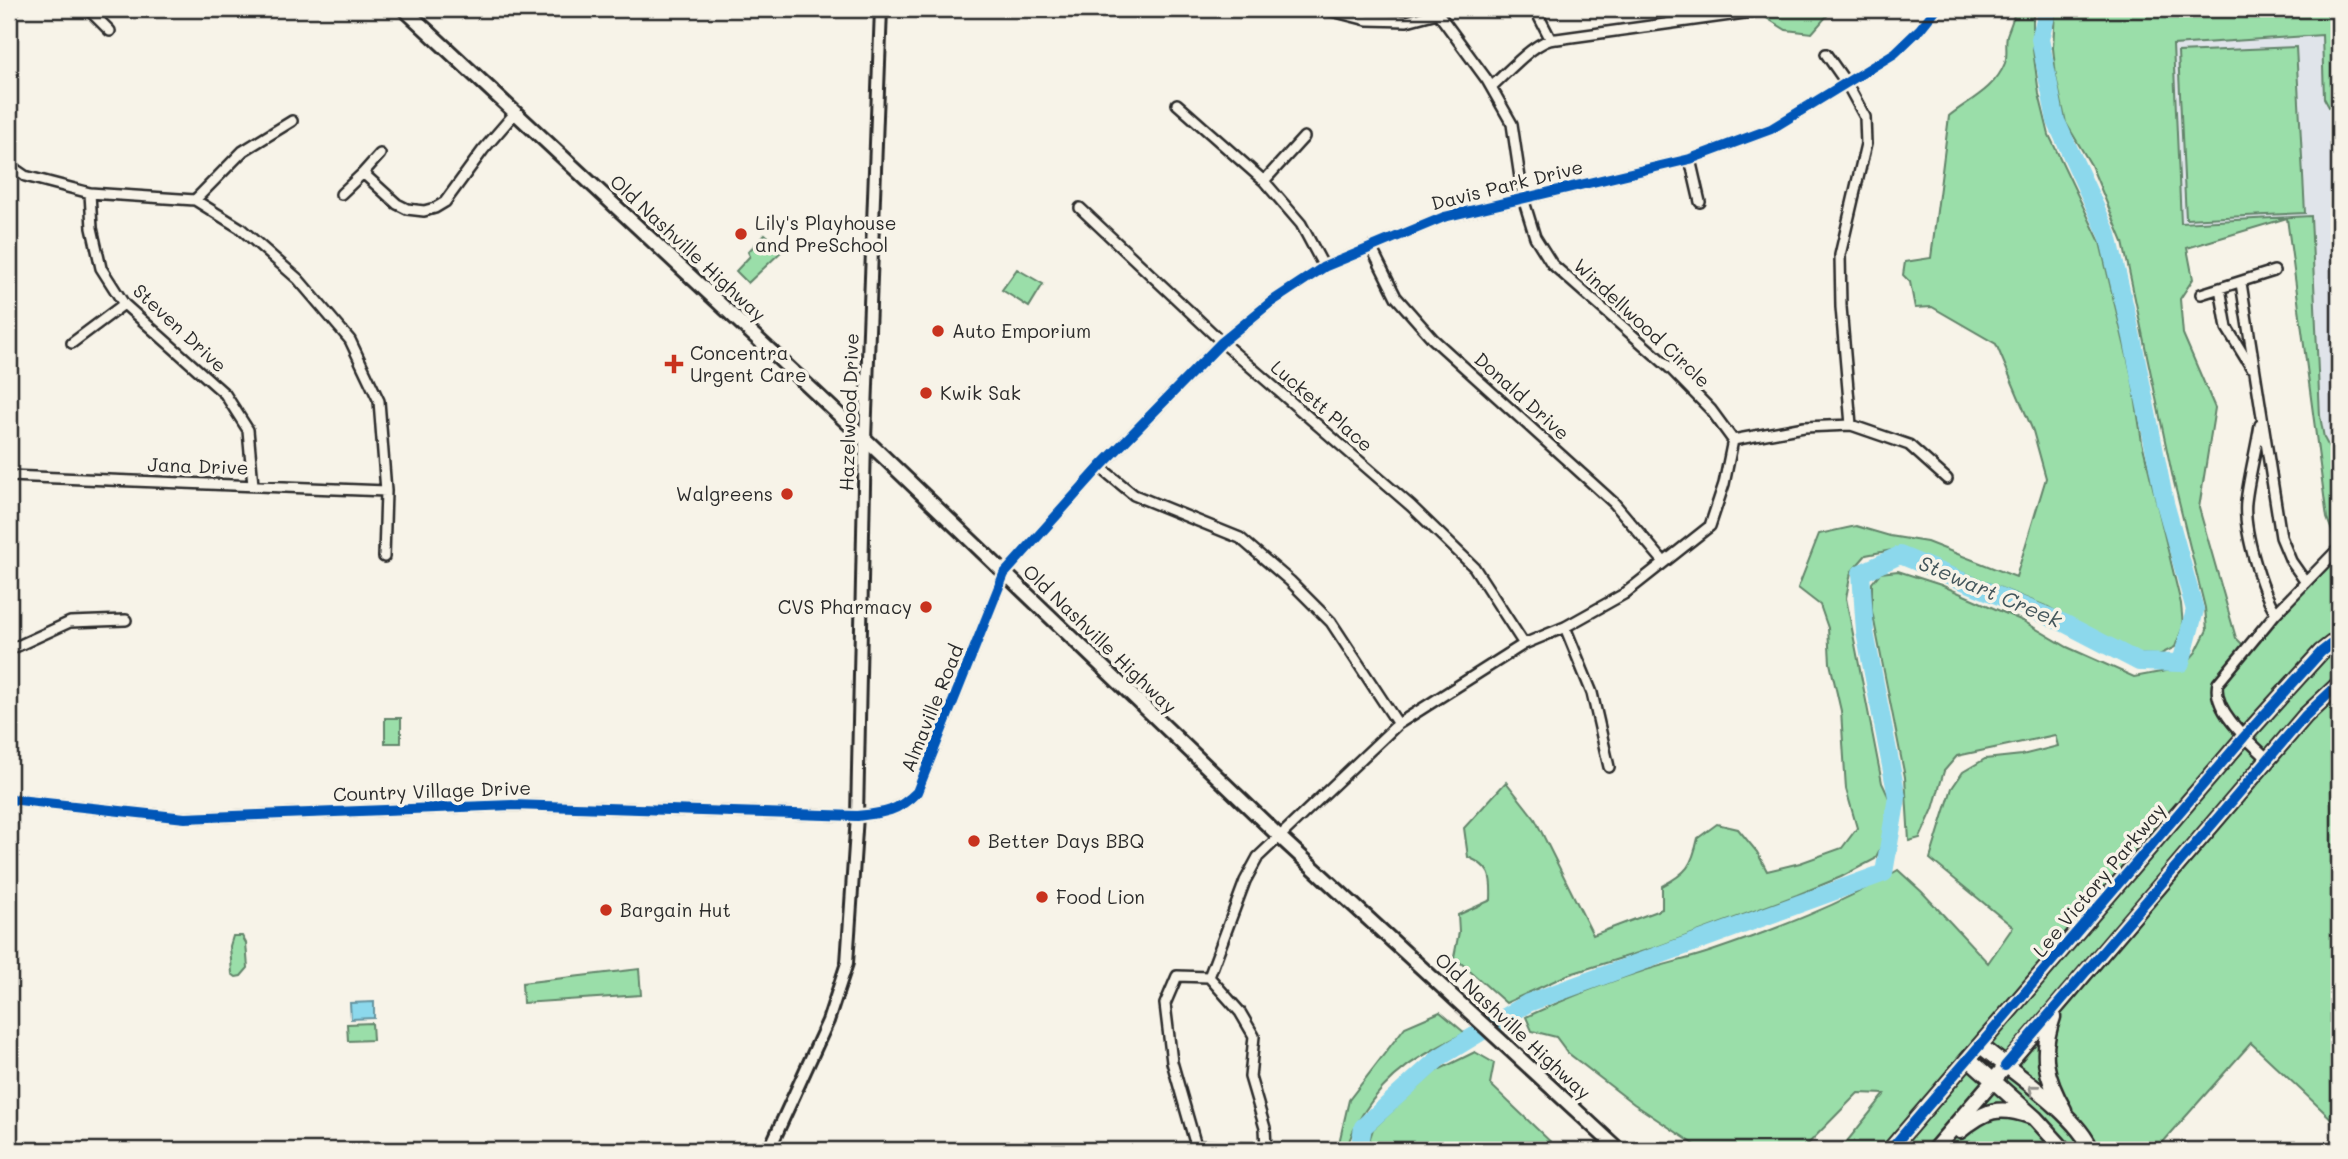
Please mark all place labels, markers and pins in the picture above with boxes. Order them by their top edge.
place label: Lily's Playhouse and PreSchool [755,210,897,257]
marker: Lily's Playhouse and PreSchool [733,226,749,242]
place label: Auto Emporium [952,318,1091,343]
marker: Auto Emporium [930,323,946,339]
place label: Concentra Urgent Care [690,340,807,387]
marker: Concentra Urgent Care [664,354,684,374]
place label: Kwik Sak [940,380,1021,405]
marker: Kwik Sak [918,385,934,401]
place label: Walgreens [676,481,773,506]
marker: Walgreens [779,486,795,502]
place label: CVS Pharmacy [778,594,912,619]
marker: CVS Pharmacy [918,599,934,615]
place label: Better Days BBQ [988,828,1144,853]
marker: Better Days BBQ [966,833,982,849]
place label: Food Lion [1056,884,1145,909]
marker: Food Lion [1034,889,1050,905]
place label: Bargain Hut [620,897,731,922]
marker: Bargain Hut [598,902,614,918]

